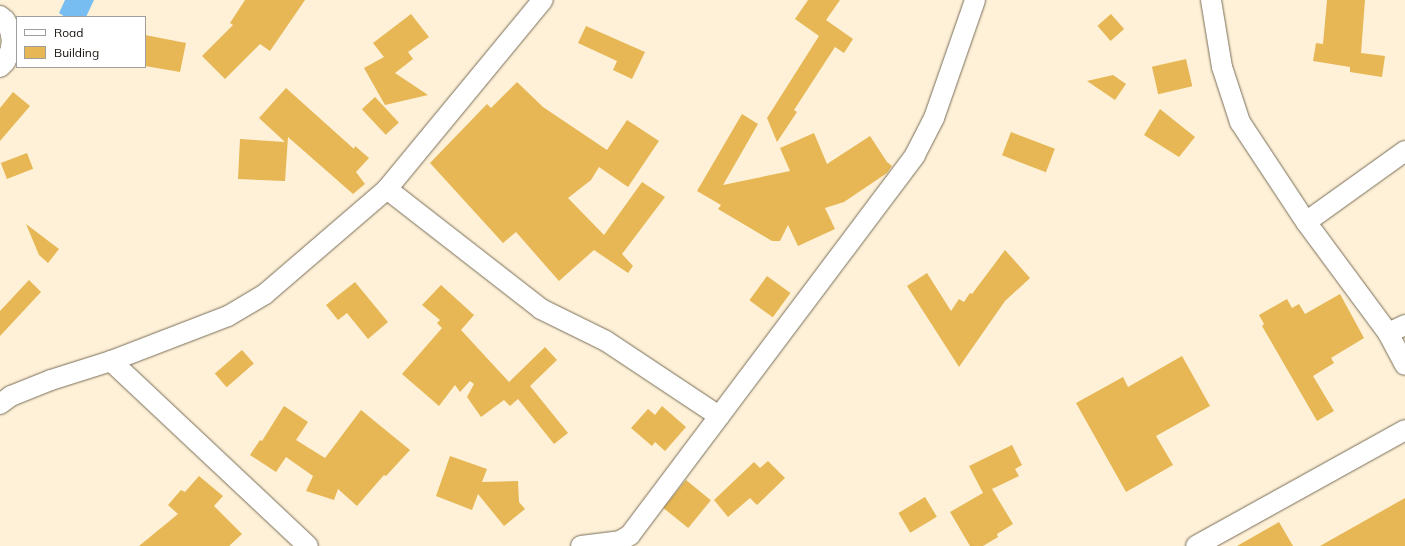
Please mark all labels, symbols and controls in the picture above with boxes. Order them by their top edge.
legend [16,16,146,68]
text: Road [54,25,83,40]
text: Building [54,45,99,60]

